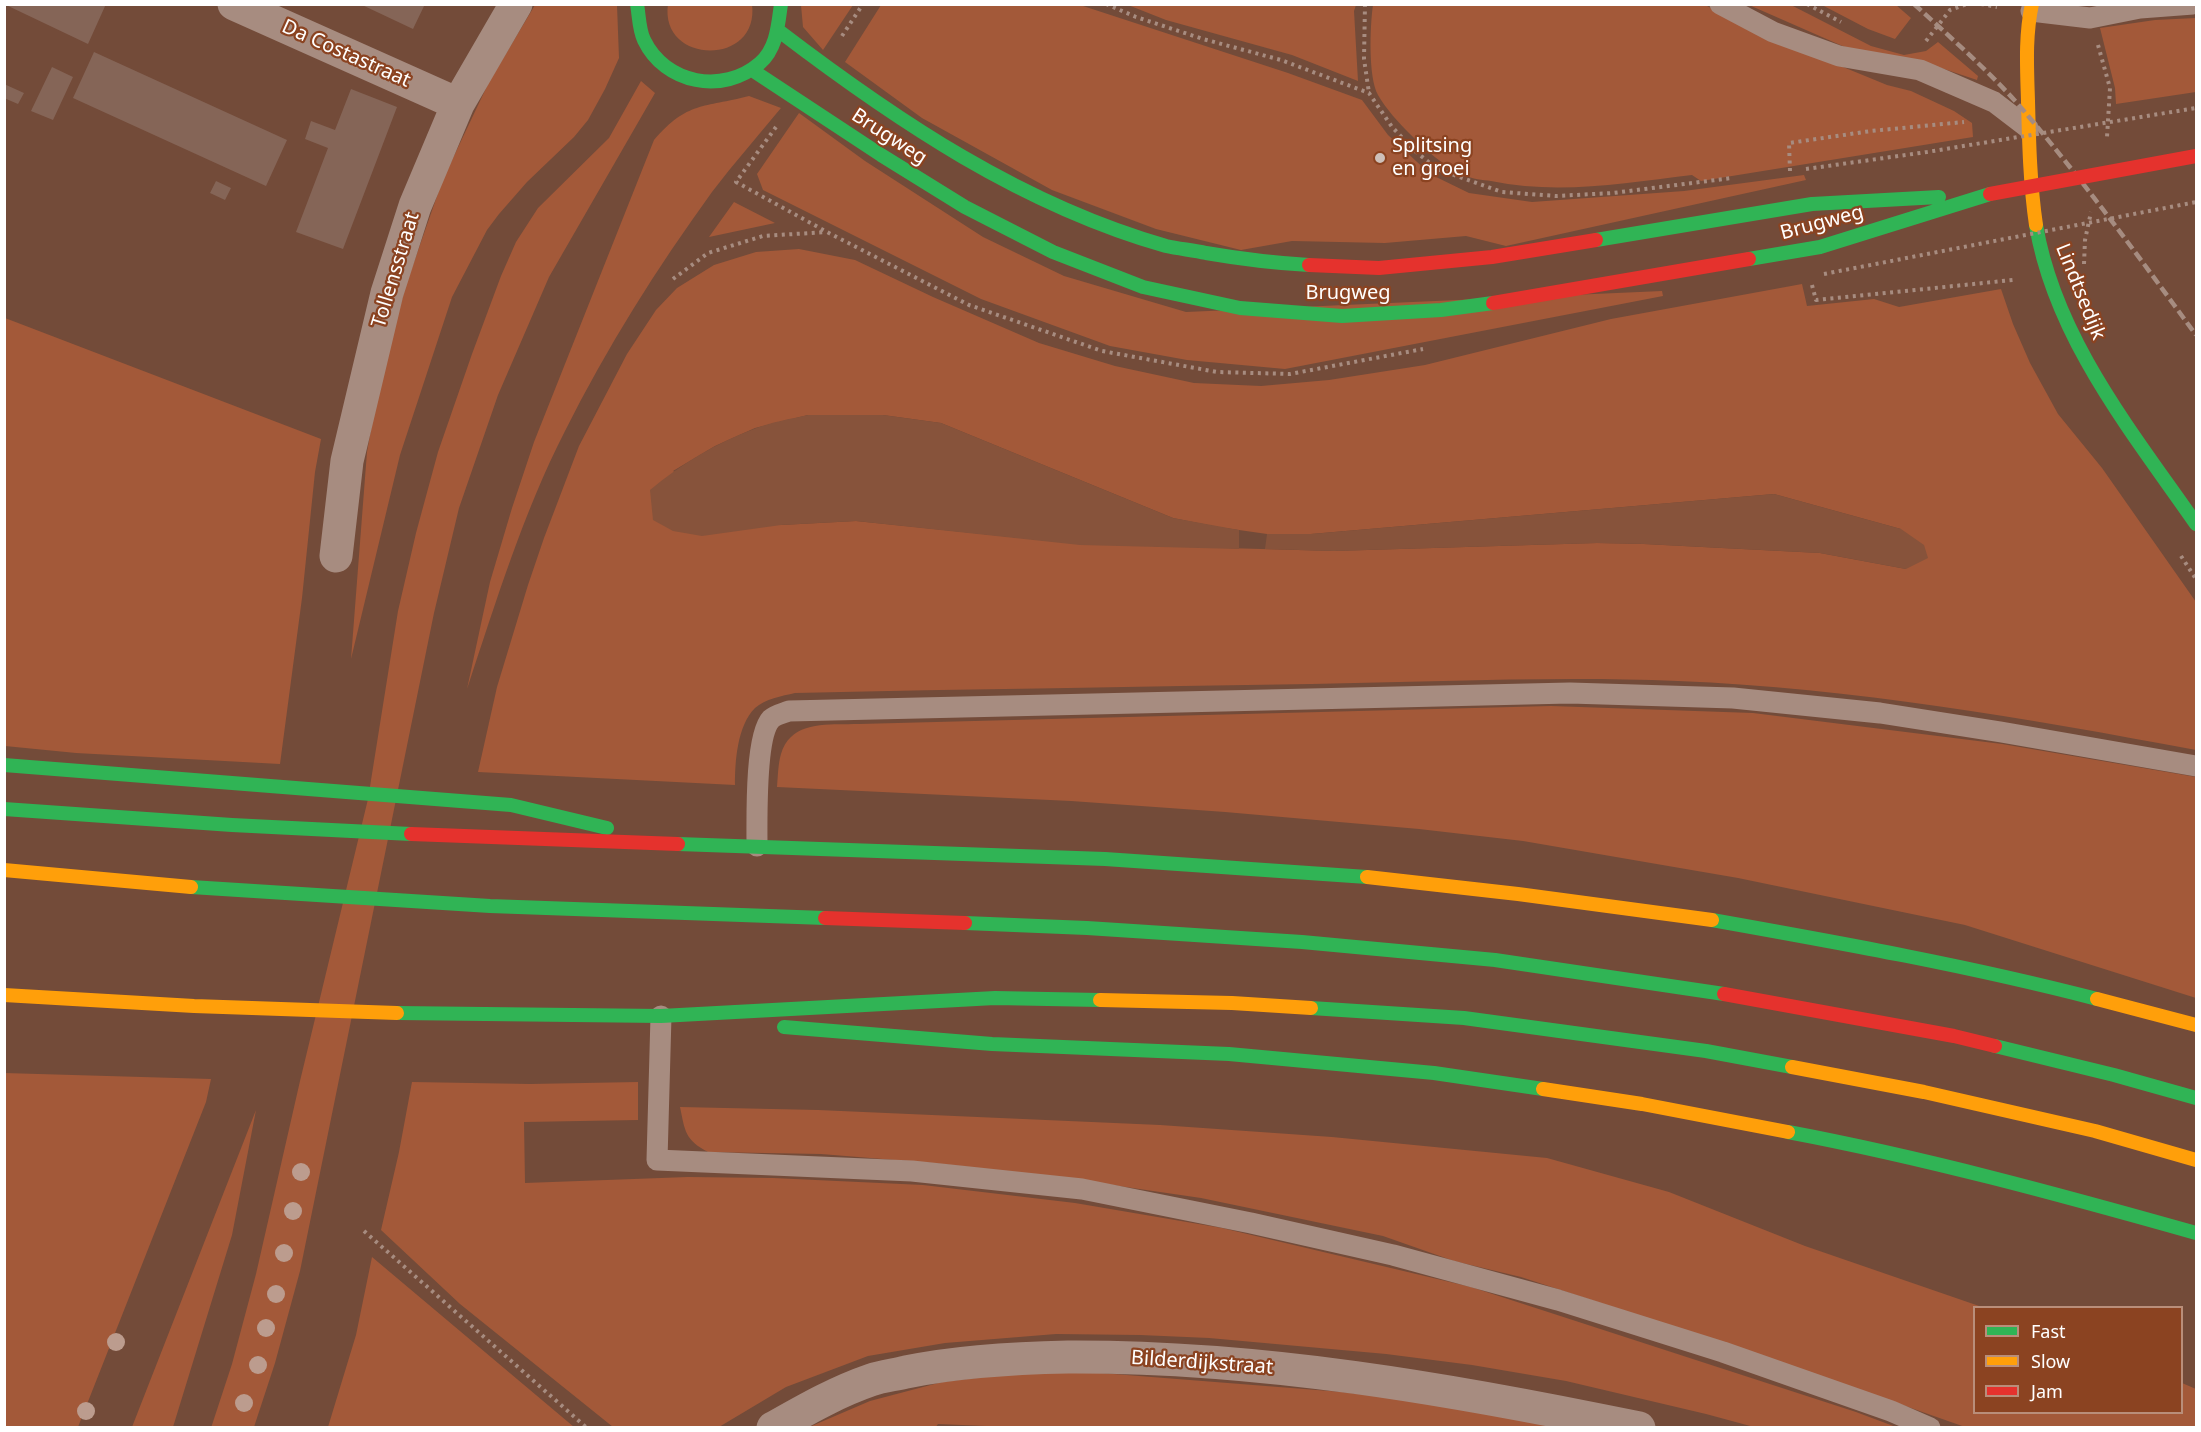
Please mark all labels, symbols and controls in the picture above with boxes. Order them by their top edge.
street label: Da Costastraat [278,15,414,93]
street label: Brugweg [847,104,931,170]
place label: Splitsing en groei [1392,134,1472,181]
marker: Splitsing en groei [1373,151,1387,165]
street label: Brugweg [1778,200,1866,246]
street label: Tollensstraat [367,209,425,331]
street label: Lindtsedijk [2050,240,2110,344]
street label: Brugweg [1305,281,1391,305]
legend [1973,1306,2183,1414]
text: Fast [2031,1319,2066,1343]
street label: Bilderdijkstraat [1130,1346,1274,1380]
text: Slow [2031,1349,2070,1373]
text: Jam [2031,1379,2063,1403]

